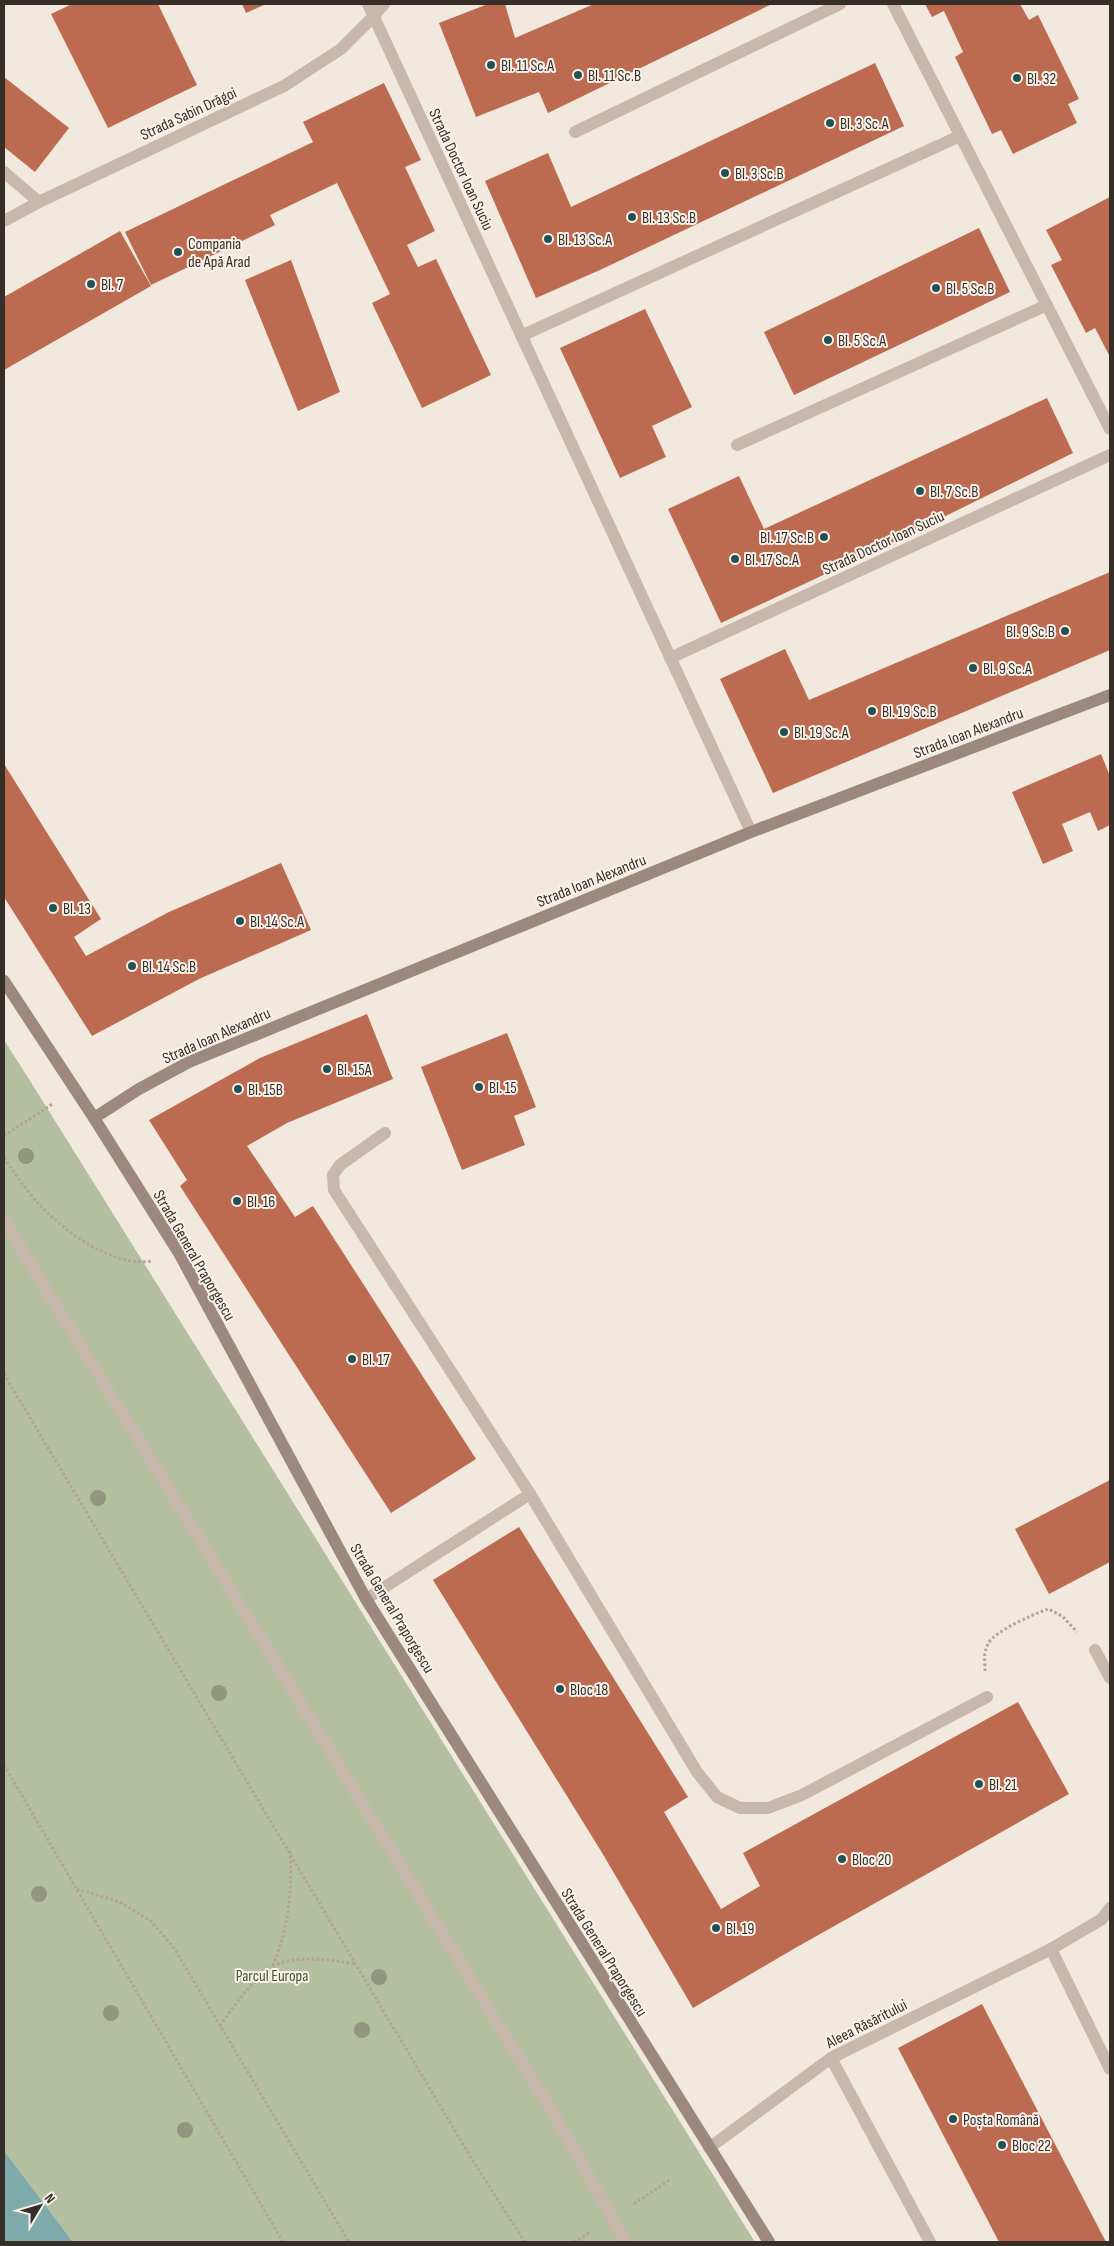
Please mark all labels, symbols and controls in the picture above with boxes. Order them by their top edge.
place label: Bl. 11 Sc.A [501,57,554,76]
marker: Bl. 11 Sc.A [485,59,497,71]
place label: Bl. 11 Sc.B [588,67,641,86]
marker: Bl. 11 Sc.B [572,69,584,81]
place label: Bl. 32 [1027,70,1056,89]
marker: Bl. 32 [1011,72,1023,84]
street label: Strada Sabin Drăgoi [138,84,240,145]
street label: Strada Doctor Ioan Suciu [424,106,497,233]
place label: Bl. 3 Sc.A [840,115,889,134]
marker: Bl. 3 Sc.A [824,117,836,129]
place label: Bl. 3 Sc.B [735,165,784,184]
marker: Bl. 3 Sc.B [719,167,731,179]
place label: Bl. 13 Sc.B [642,209,696,228]
marker: Bl. 13 Sc.B [626,211,638,223]
place label: Bl. 13 Sc.A [558,231,612,250]
marker: Bl. 13 Sc.A [542,233,554,245]
place label: Compania de Apă Arad [188,235,250,272]
marker: Compania de Apă Arad [172,246,184,258]
place label: Bl. 7 [101,276,124,295]
marker: Bl. 7 [85,278,97,290]
place label: Bl. 5 Sc.B [946,280,994,299]
marker: Bl. 5 Sc.B [930,282,942,294]
place label: Bl. 5 Sc.A [838,332,886,351]
marker: Bl. 5 Sc.A [822,334,834,346]
place label: Bl. 7 Sc.B [930,483,978,502]
marker: Bl. 7 Sc.B [914,485,926,497]
street label: Strada Doctor Ioan Suciu [820,507,947,580]
place label: Bl. 17 Sc.B [760,529,814,548]
marker: Bl. 17 Sc.B [818,531,830,543]
place label: Bl. 17 Sc.A [745,551,799,570]
marker: Bl. 17 Sc.A [729,553,741,565]
place label: Bl. 9 Sc.B [1006,623,1055,642]
marker: Bl. 9 Sc.B [1059,625,1071,637]
place label: Bl. 9 Sc.A [983,660,1032,679]
marker: Bl. 9 Sc.A [967,662,979,674]
place label: Bl. 19 Sc.B [882,703,937,722]
street label: Strada Ioan Alexandru [911,704,1026,763]
marker: Bl. 19 Sc.B [866,705,878,717]
place label: Bl. 19 Sc.A [794,724,849,743]
marker: Bl. 19 Sc.A [778,726,790,738]
street label: Strada Ioan Alexandru [534,851,649,912]
place label: Bl. 13 [63,900,91,919]
marker: Bl. 13 [47,902,59,914]
place label: Bl. 14 Sc.A [250,913,304,932]
marker: Bl. 14 Sc.A [234,915,246,927]
place label: Bl. 14 Sc.B [142,958,196,977]
marker: Bl. 14 Sc.B [126,960,138,972]
street label: Strada Ioan Alexandru [160,1004,274,1069]
place label: Bl. 15A [337,1061,372,1080]
marker: Bl. 15A [321,1063,333,1075]
place label: Bl. 15 [489,1079,517,1098]
place label: Bl. 15B [248,1081,283,1100]
marker: Bl. 15 [473,1081,485,1093]
marker: Bl. 15B [232,1083,244,1095]
street label: Strada General Praporgescu [149,1187,239,1324]
place label: Bl. 16 [247,1193,275,1212]
marker: Bl. 16 [231,1195,243,1207]
place label: Bl. 17 [362,1351,390,1370]
marker: Bl. 17 [346,1353,358,1365]
street label: Strada General Praporgescu [346,1541,438,1677]
place label: Bloc 18 [570,1681,608,1700]
marker: Bloc 18 [554,1683,566,1695]
place label: Bl. 21 [989,1776,1017,1795]
marker: Bl. 21 [973,1778,985,1790]
place label: Bloc 20 [852,1851,891,1870]
marker: Bloc 20 [836,1853,848,1865]
street label: Strada General Praporgescu [557,1885,651,2020]
place label: Bl. 19 [726,1920,754,1939]
marker: Bl. 19 [710,1922,722,1934]
park label: Parcul Europa [236,1967,308,1986]
street label: Aleea Răsăritului [822,1996,910,2053]
place label: Poșta Română [963,2111,1039,2130]
marker: Poșta Română [947,2113,959,2125]
place label: Bloc 22 [1012,2137,1051,2156]
marker: Bloc 22 [996,2139,1008,2151]
north arrow [15,2181,65,2231]
text: N [41,2190,59,2206]

